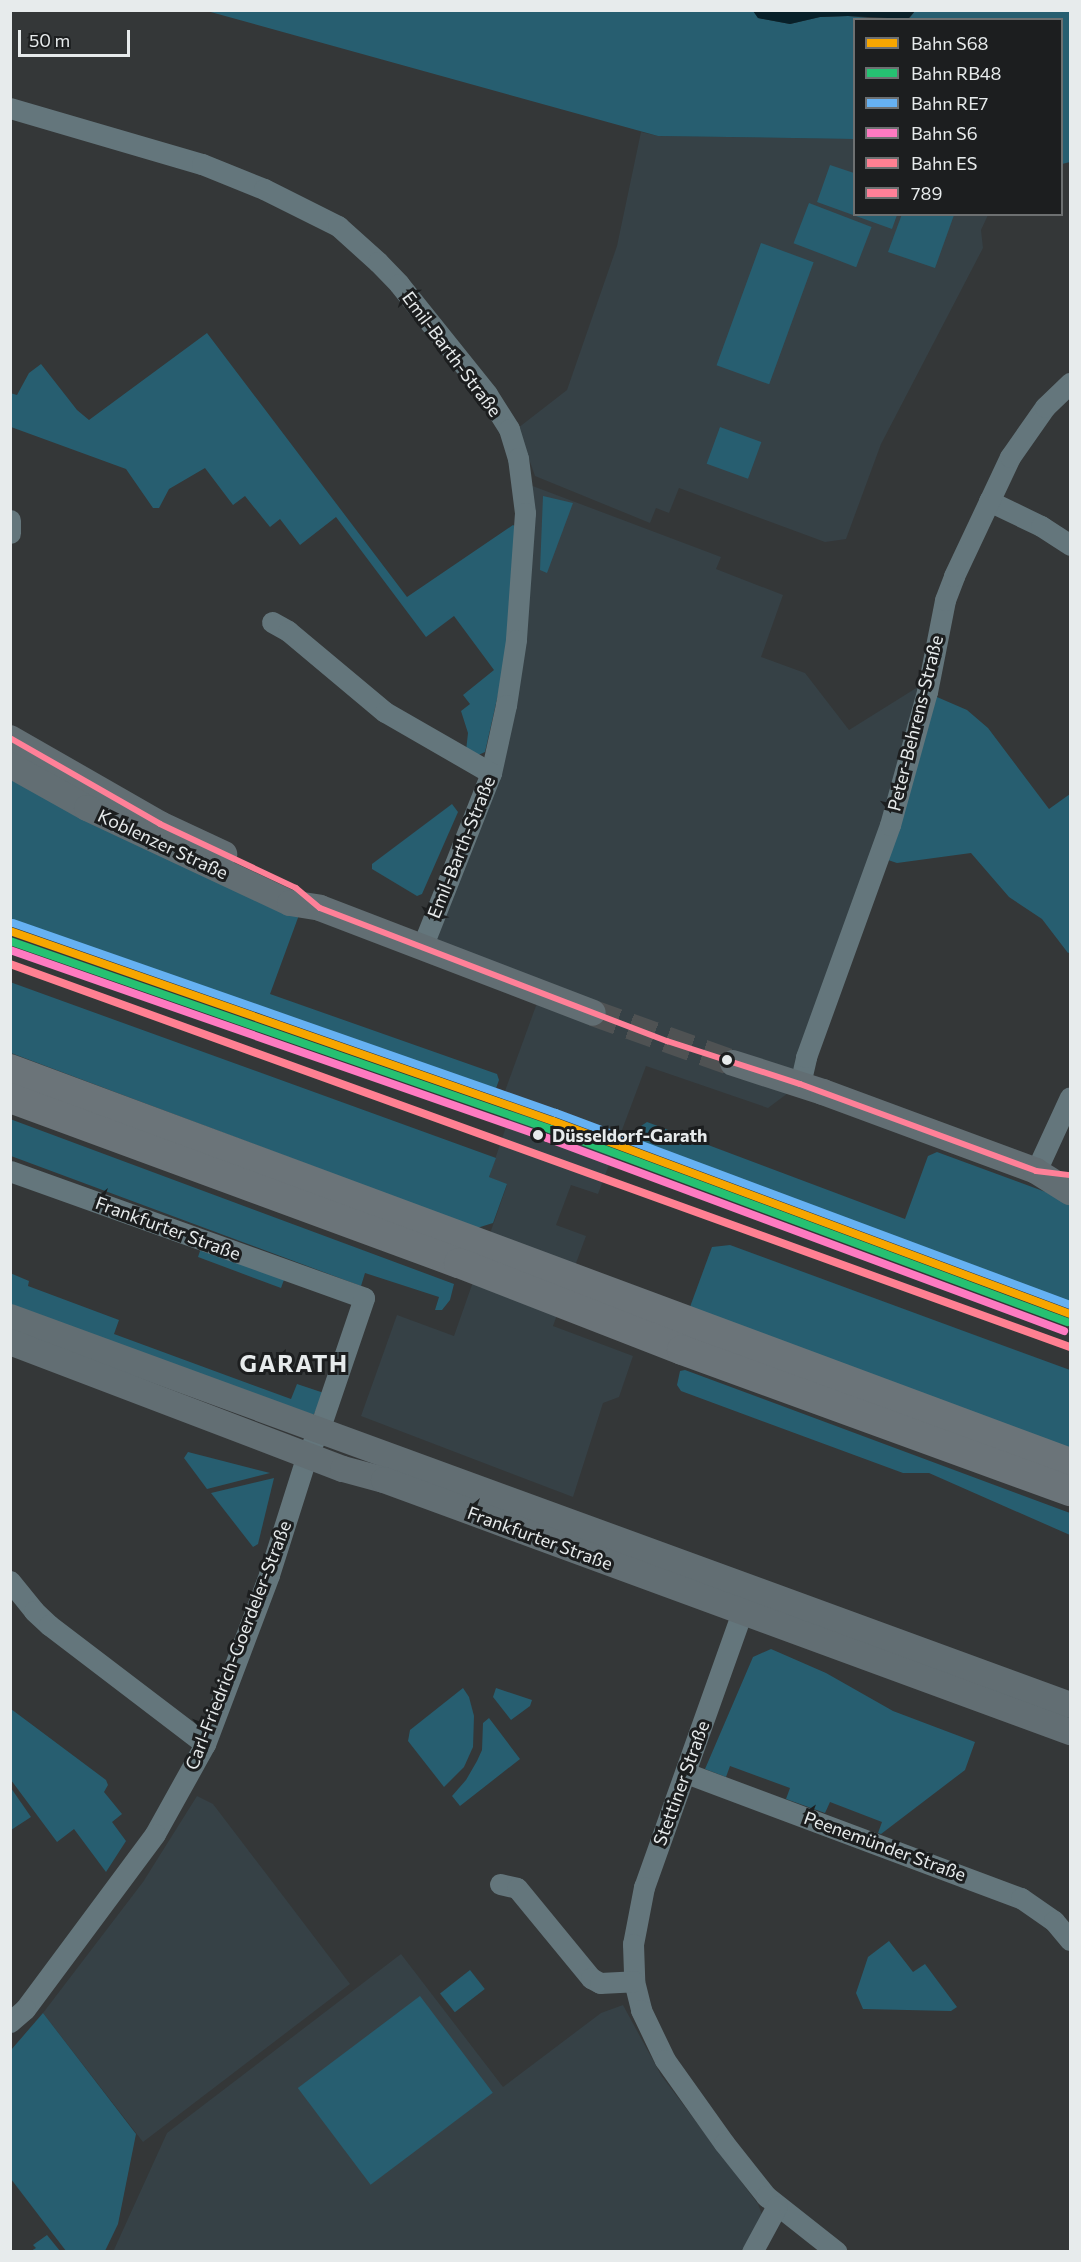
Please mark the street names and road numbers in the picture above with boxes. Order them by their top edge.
street label: Emil-Barth-Straße [398,287,506,421]
street label: Peter-Behrens-Straße [883,633,947,813]
street label: Emil-Barth-Straße [423,773,499,921]
street label: Koblenzer Straße [95,804,231,884]
street label: Frankfurter Straße [92,1192,244,1264]
street label: Frankfurter Straße [464,1502,616,1574]
street label: Carl-Friedrich-Goerdeler-Straße [180,1517,296,1773]
street label: Stettiner Straße [648,1718,714,1848]
street label: Peenemünder Straße [801,1807,969,1885]

